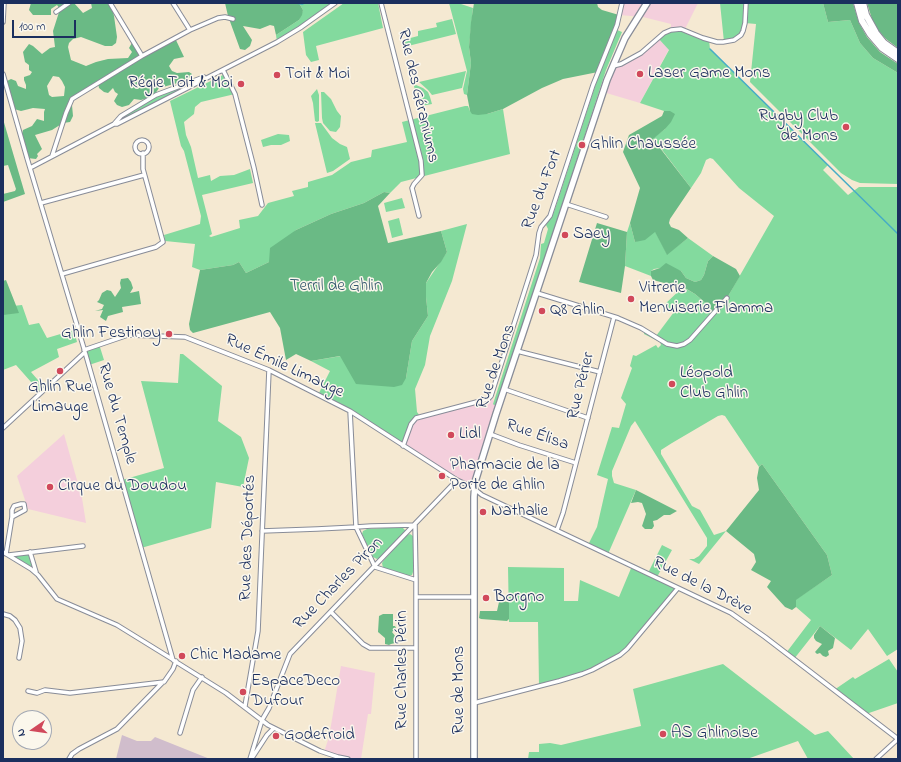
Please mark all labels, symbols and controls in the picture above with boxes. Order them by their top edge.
scale bar [14,12,78,38]
text: 100 m [19,18,46,36]
street label: Rue des Géraniums [392,27,442,165]
place label: Laser Game Mons [648,64,770,84]
place label: Toit & Moi [285,65,350,85]
marker: Laser Game Mons [635,69,645,79]
marker: Toit & Moi [272,70,282,80]
place label: Régie Toit & Moi [128,74,233,94]
marker: Régie Toit & Moi [236,79,246,89]
place label: Rugby Club de Mons [758,107,838,147]
marker: Rugby Club de Mons [841,122,851,132]
place label: Ghlin Chaussée [590,135,696,155]
marker: Ghlin Chaussée [577,140,587,150]
street label: Rue du Fort [518,147,568,233]
place label: Saey [573,225,610,245]
marker: Saey [560,230,570,240]
park label: Terril de Ghlin [290,277,382,297]
place label: Vitrerie Menuiserie Flamma [639,279,773,319]
marker: Vitrerie Menuiserie Flamma [626,294,636,304]
place label: Q8 Ghlin [550,301,605,321]
marker: Q8 Ghlin [537,306,547,316]
street label: Rue de Mons [473,322,521,412]
place label: Ghlin Festinoy [61,324,161,344]
marker: Ghlin Festinoy [164,329,174,339]
street label: Rue Émile Limauge [221,331,347,403]
street label: Rue Périer [564,350,600,422]
street label: Rue du Temple [92,361,140,467]
place label: Léopold Club Ghlin [680,364,748,404]
marker: Ghlin Rue Limauge [55,366,65,376]
place label: Ghlin Rue Limauge [28,378,92,418]
marker: Léopold Club Ghlin [667,379,677,389]
street label: Rue Élisa [503,416,571,456]
place label: Lidl [459,425,481,445]
marker: Lidl [446,430,456,440]
place label: Pharmacie de la Porte de Ghlin [450,456,560,496]
marker: Pharmacie de la Porte de Ghlin [437,471,447,481]
street label: Rue des Déportés [237,474,261,602]
place label: Cirque du Doudou [58,477,187,497]
marker: Cirque du Doudou [45,482,55,492]
place label: Nathalie [491,502,548,522]
marker: Nathalie [478,507,488,517]
street label: Rue Charles Piron [290,534,388,634]
street label: Rue de la Drève [649,553,755,621]
place label: Borgno [494,588,544,608]
marker: Borgno [481,593,491,603]
street label: Rue Charles Périn [393,610,413,730]
place label: Chic Madame [190,646,281,666]
street label: Rue de Mons [450,646,470,734]
marker: Chic Madame [177,651,187,661]
place label: EspaceDeco Dufour [251,672,340,712]
marker: EspaceDeco Dufour [238,687,248,697]
north arrow [12,710,52,750]
place label: AS Ghlinoise [671,724,758,744]
place label: Godefroid [284,726,355,746]
text: N [13,727,30,738]
marker: AS Ghlinoise [658,729,668,739]
marker: Godefroid [271,731,281,741]

